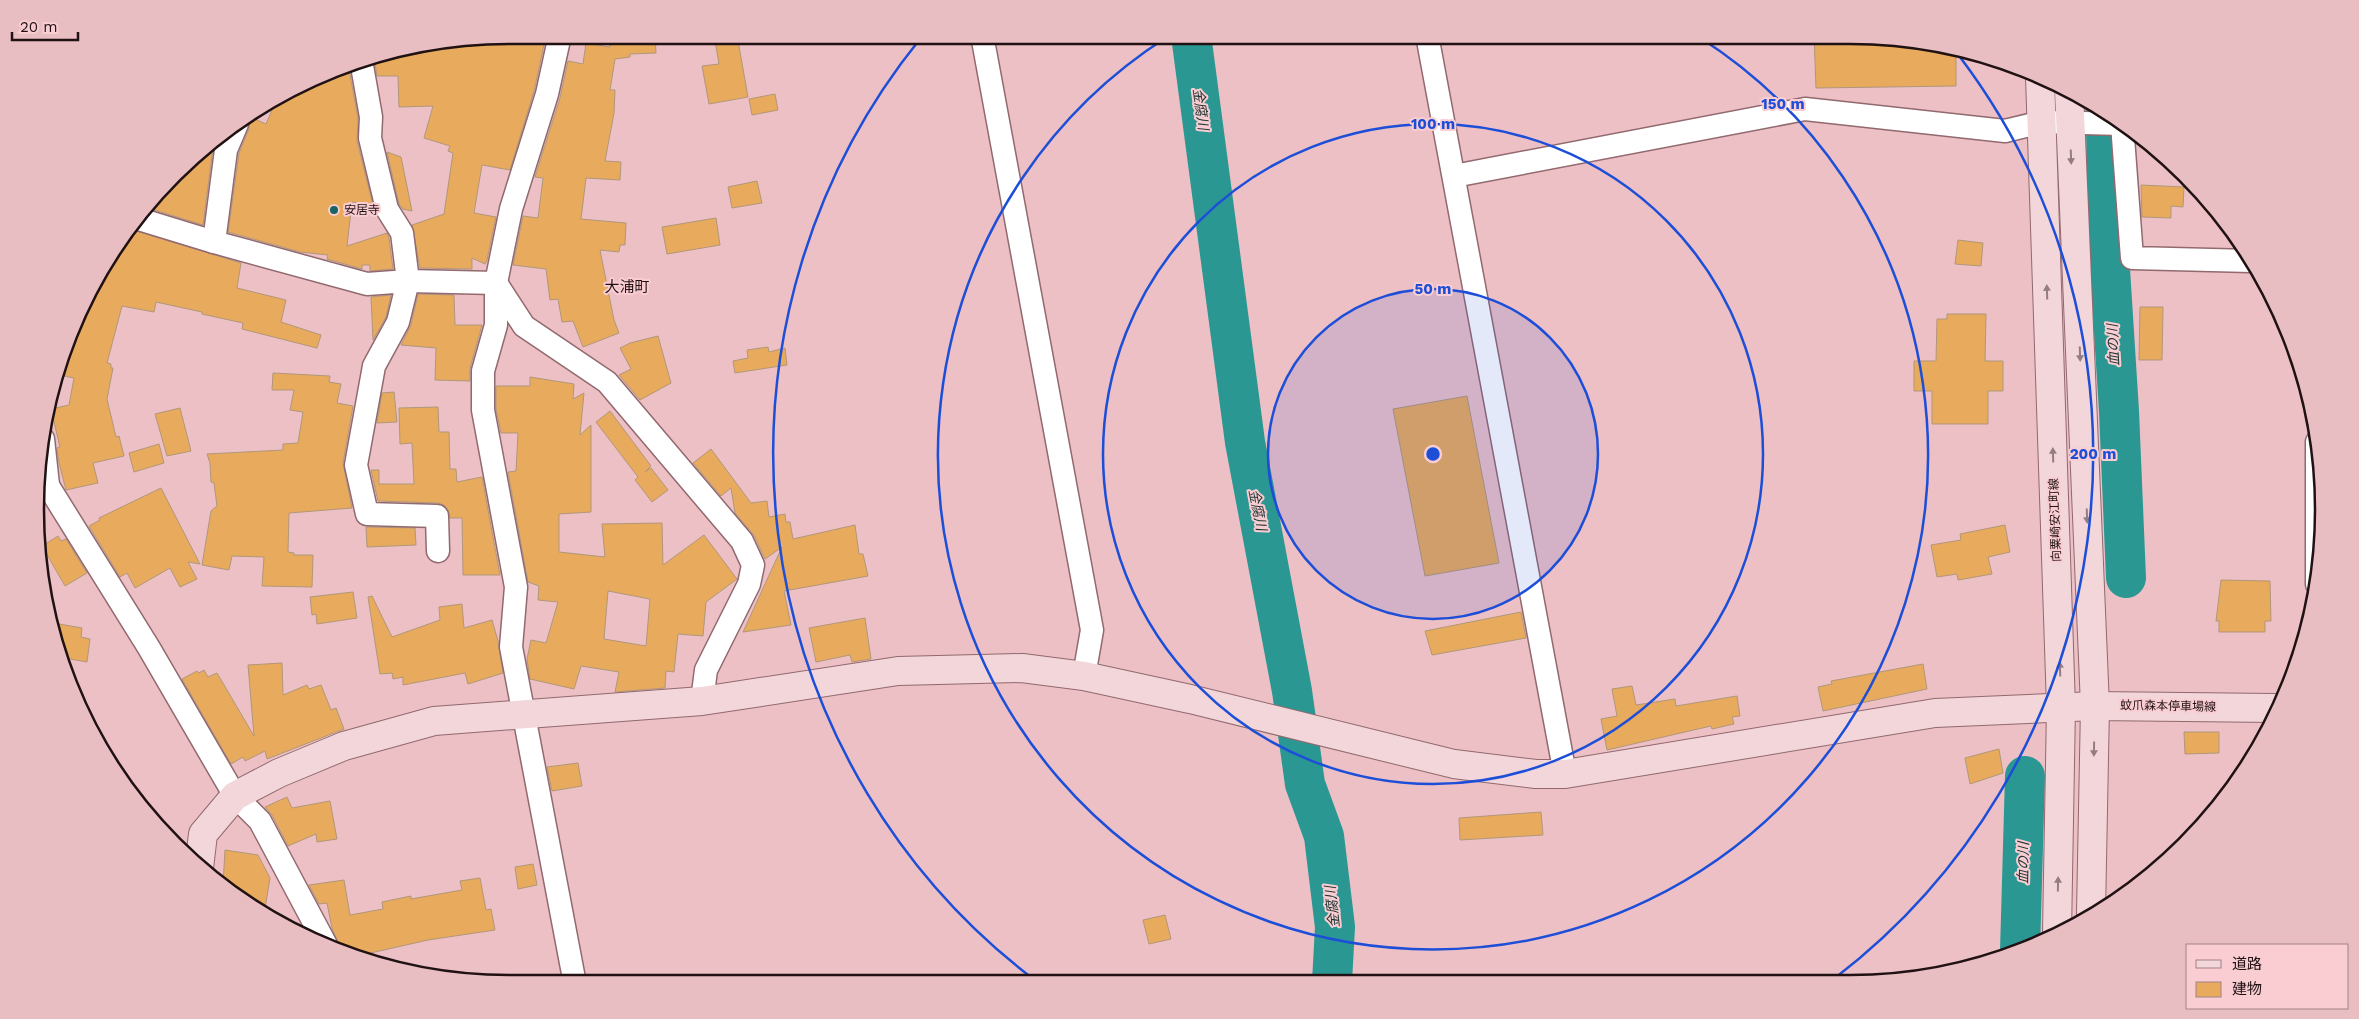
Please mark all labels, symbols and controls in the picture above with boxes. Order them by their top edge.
scale bar [12,10,79,42]
text: 20 m [20,18,58,36]
water label: 金腐川 [1190,87,1212,133]
text: 150 m [1761,95,1805,113]
text: 100 m [1411,115,1455,133]
one-way arrow [2068,149,2076,165]
place label: 安居寺 [344,203,380,217]
marker: 安居寺 [328,204,340,216]
district label: 大浦町 [604,278,650,296]
text: 50 m [1415,280,1451,298]
one-way arrow [2043,284,2051,300]
water label: 血の川 [2104,322,2122,366]
one-way arrow [2076,346,2084,362]
centre of rings [1424,445,1442,463]
text: 200 m [2070,445,2116,463]
one-way arrow [2049,446,2057,462]
street label: 向粟崎安江町線 [2047,478,2063,562]
water label: 金腐川 [1246,488,1270,534]
one-way arrow [2083,509,2091,525]
one-way arrow [2056,661,2064,677]
street label: 蚊爪森本停車場線 [2120,698,2216,714]
one-way arrow [2090,741,2098,757]
water label: 血の川 [2015,840,2031,884]
one-way arrow [2054,876,2062,892]
water label: 金腐川 [1322,883,1342,929]
legend [2186,944,2349,1009]
text: 道路 [2232,955,2262,973]
text: 建物 [2232,980,2262,998]

